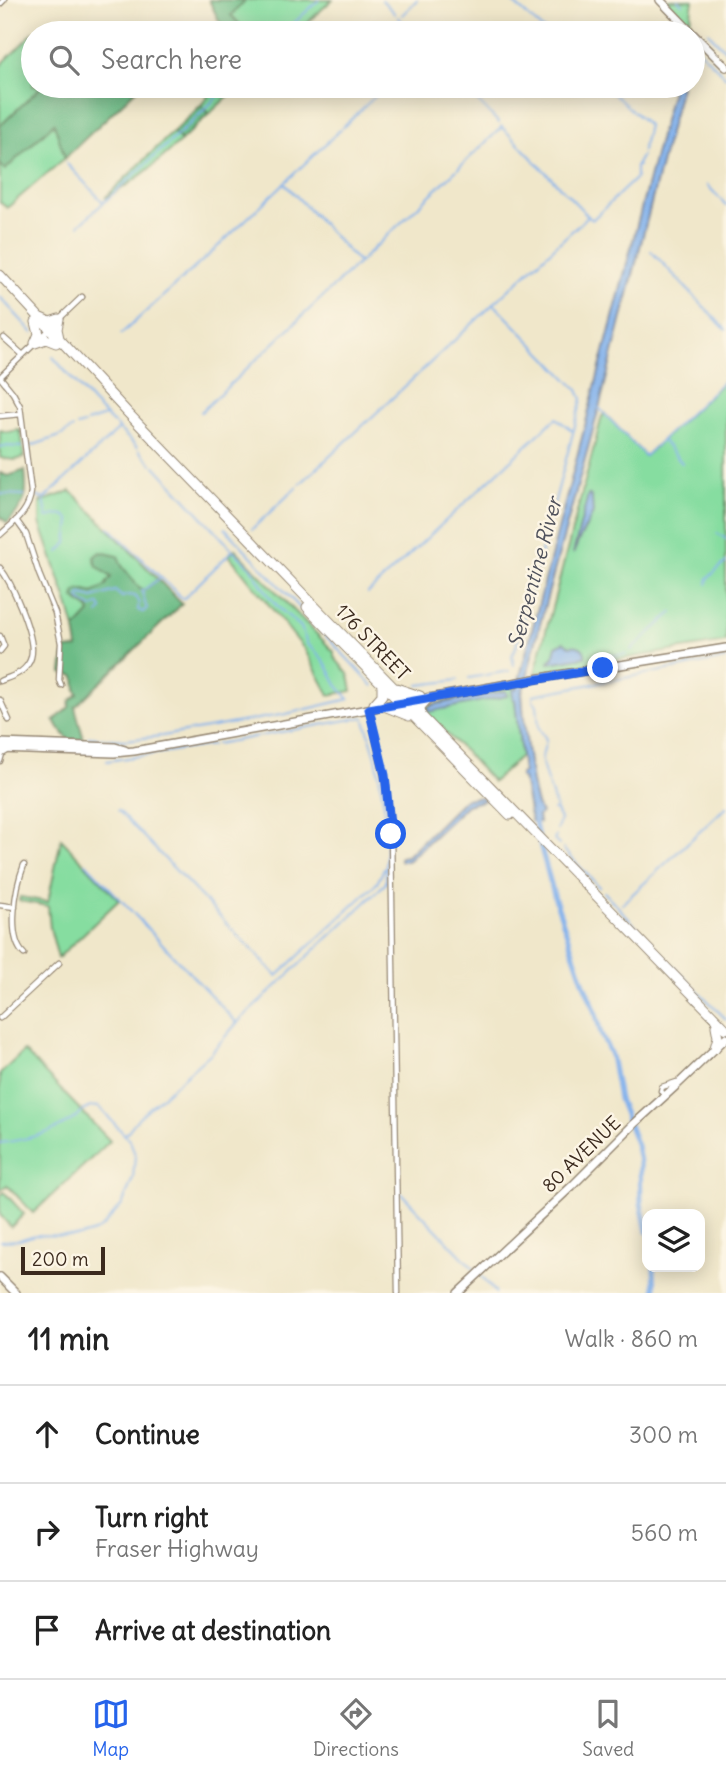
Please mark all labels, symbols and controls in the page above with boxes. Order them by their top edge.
search box [21,21,705,98]
icon: search [45,41,83,79]
text: Search here [101,43,242,76]
water label: Serpentine River [501,492,568,651]
street label: 176 STREET [331,599,415,685]
route end [587,652,618,683]
route start [375,818,406,849]
street label: 80 AVENUE [537,1111,625,1197]
map controls [642,1209,705,1272]
button: layers [642,1209,705,1272]
scale bar [21,1244,105,1276]
text: 200 m [32,1247,89,1271]
text: 11 min [28,1320,109,1358]
text: Walk · 860 m [564,1324,698,1353]
icon: ahead [28,1415,66,1453]
text: Continue [95,1418,200,1451]
text: 300 m [629,1420,698,1449]
text: Turn right [95,1501,208,1534]
icon: right [28,1513,66,1551]
text: 560 m [631,1518,698,1547]
text: Fraser Highway [95,1534,259,1563]
icon: arrive [28,1611,66,1649]
text: Arrive at destination [95,1614,331,1647]
tab: Map [92,1695,130,1761]
tab: Directions [313,1695,399,1761]
tab: Saved [582,1695,634,1761]

